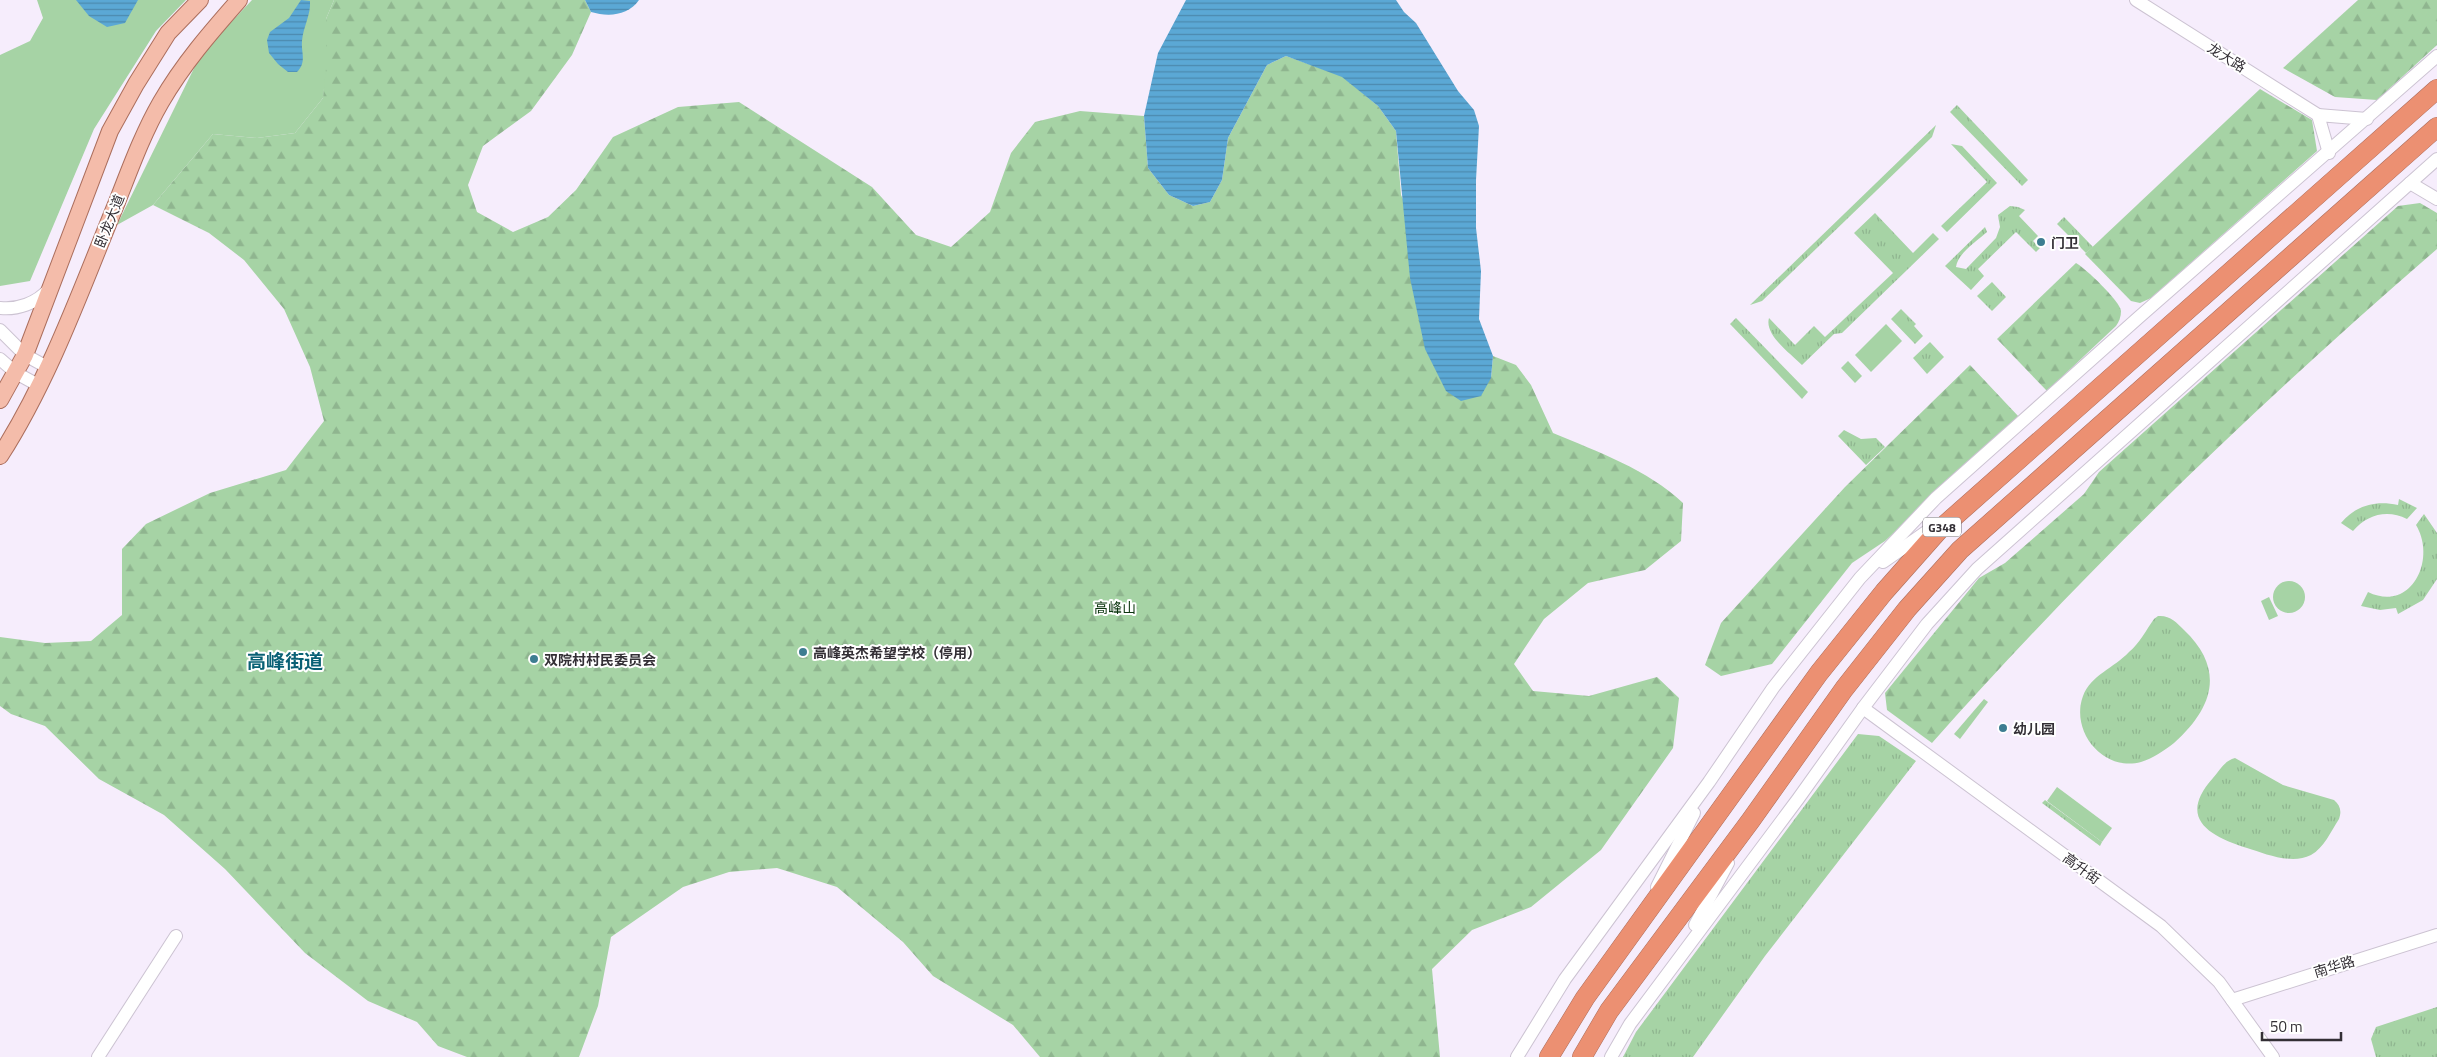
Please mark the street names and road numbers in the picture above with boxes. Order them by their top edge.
street label: 龙大路 [2204,37,2250,77]
street label: 卧龙大道 [89,191,129,251]
road number: G348 [1923,518,1961,536]
street label: 高升街 [2059,847,2105,889]
street label: 南华路 [2311,950,2357,982]

